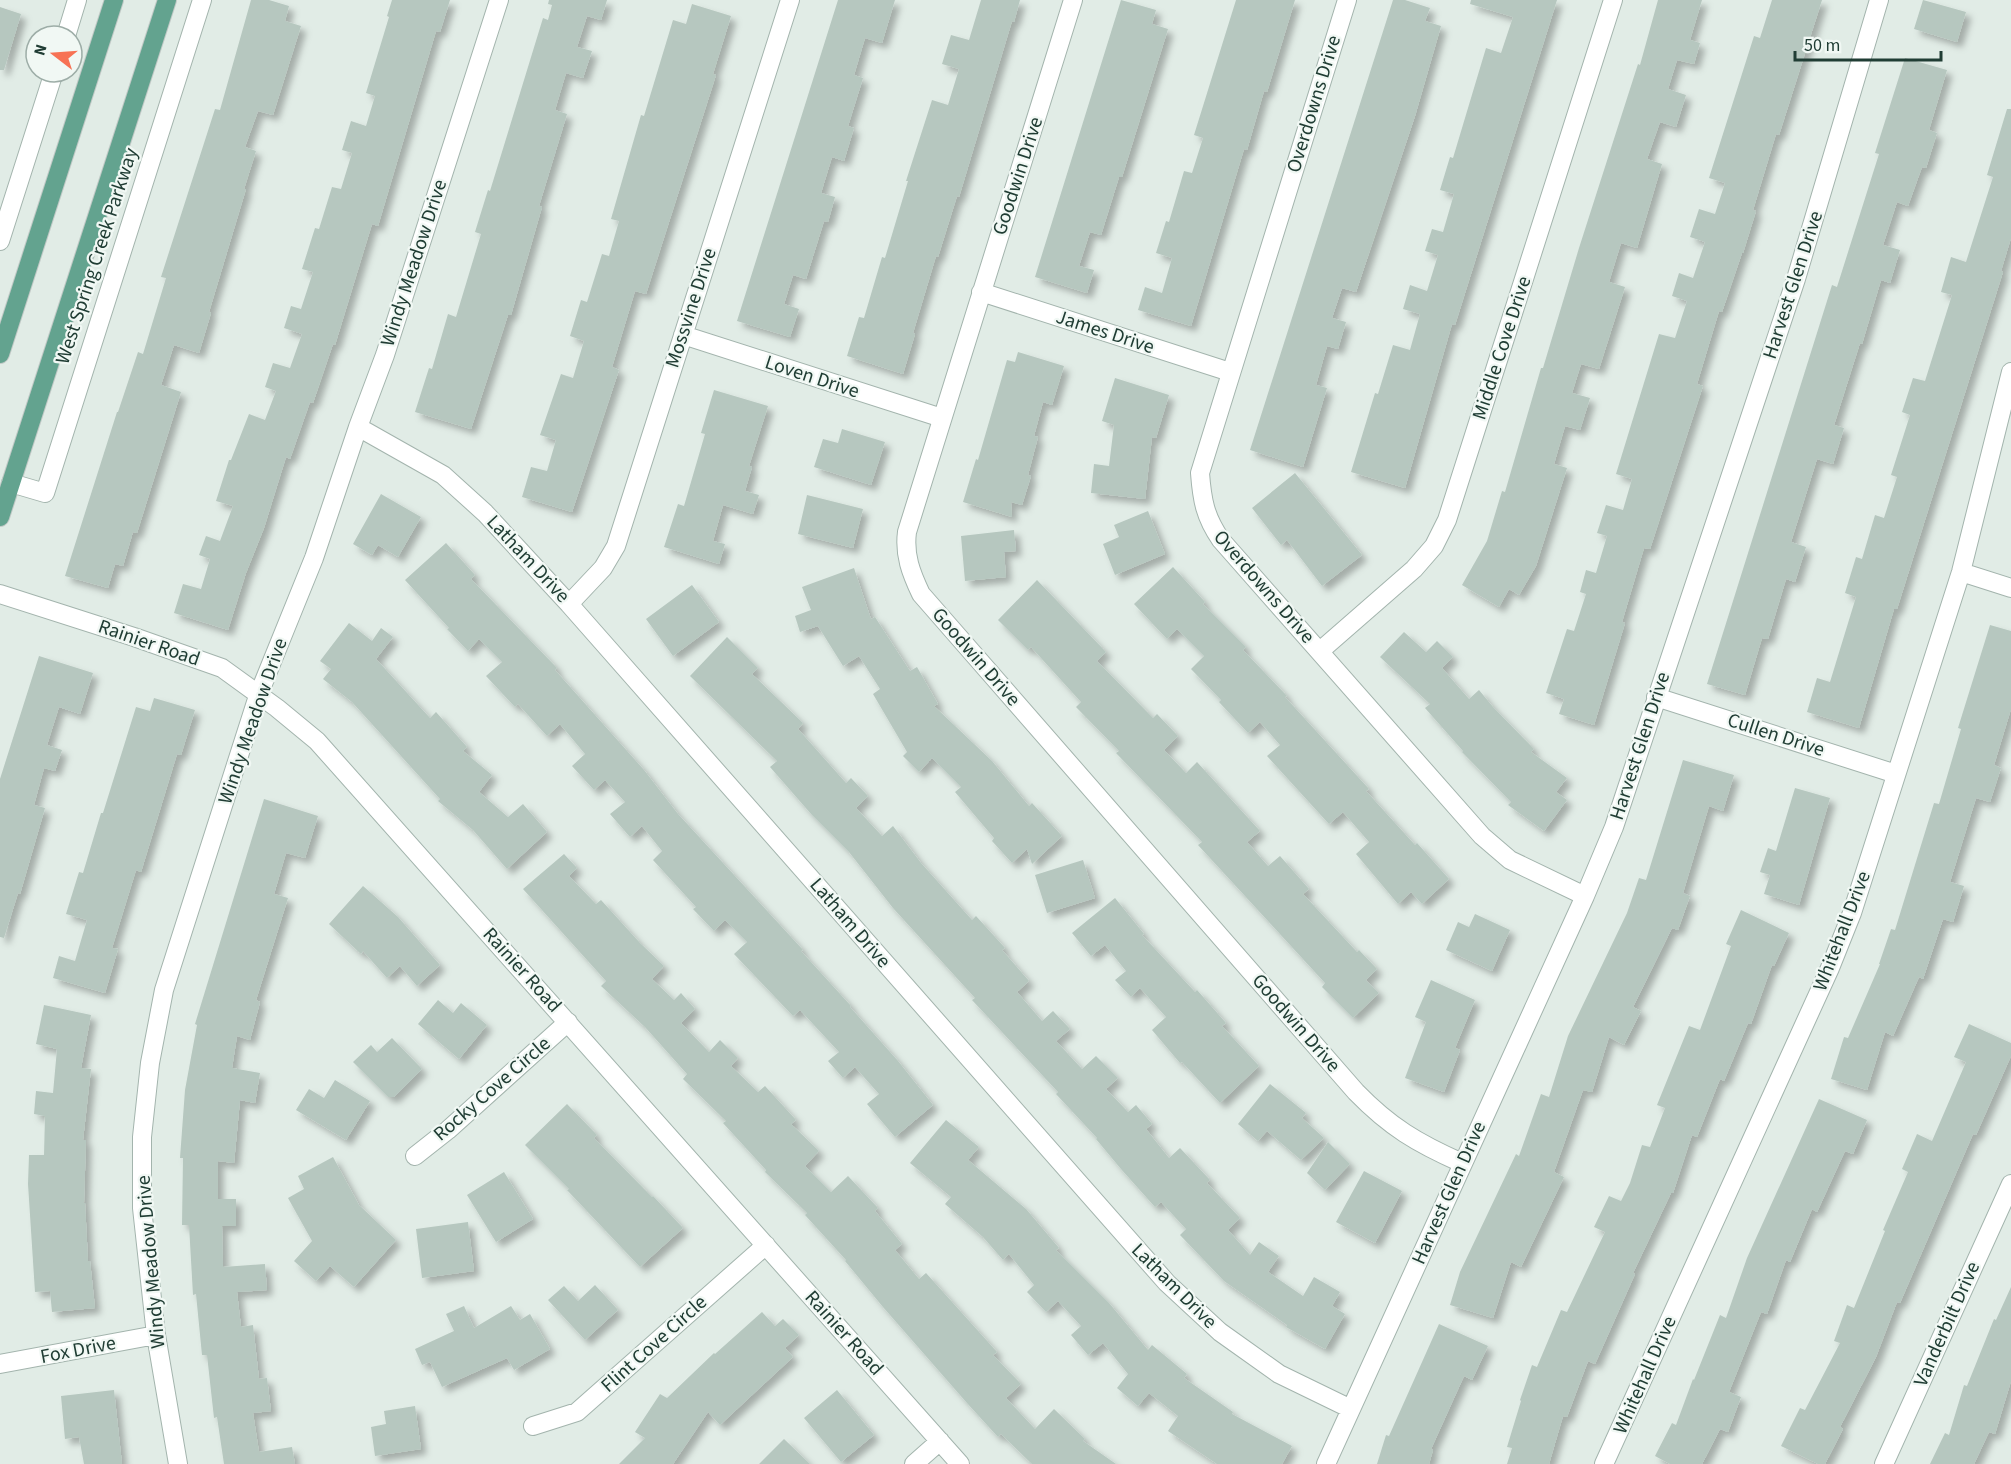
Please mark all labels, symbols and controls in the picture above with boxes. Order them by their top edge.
north arrow [24,24,84,84]
scale bar [1795,24,1940,62]
street label: Overdowns Drive [1280,32,1348,176]
text: 50 m [1804,33,1840,58]
text: N [29,42,53,58]
street label: Goodwin Drive [986,113,1050,239]
street label: West Spring Creek Parkway [49,144,145,368]
street label: Windy Meadow Drive [374,176,454,350]
street label: Harvest Glen Drive [1756,207,1830,363]
street label: Mossvine Drive [658,244,724,372]
street label: Middle Cove Drive [1466,273,1538,423]
street label: James Drive [1052,303,1158,361]
street label: Loven Drive [761,349,863,405]
street label: Latham Drive [480,509,576,609]
street label: Overdowns Drive [1207,524,1321,650]
street label: Goodwin Drive [925,602,1027,713]
street label: Rainier Road [94,613,204,673]
street label: Windy Meadow Drive [211,634,295,808]
street label: Harvest Glen Drive [1603,668,1677,824]
street label: Cullen Drive [1724,706,1828,764]
street label: Whitehall Drive [1806,867,1878,995]
street label: Latham Drive [803,872,897,974]
street label: Rainier Road [476,921,568,1019]
street label: Goodwin Drive [1245,968,1347,1079]
street label: Rocky Cove Circle [427,1030,557,1148]
street label: Harvest Glen Drive [1405,1117,1493,1269]
street label: Windy Meadow Drive [129,1174,173,1350]
street label: Latham Drive [1125,1237,1223,1335]
street label: Vanderbilt Drive [1907,1257,1987,1391]
street label: Rainier Road [798,1284,890,1382]
street label: Flint Cove Circle [595,1289,713,1399]
street label: Whitehall Drive [1606,1311,1684,1438]
street label: Fox Drive [38,1329,118,1371]

